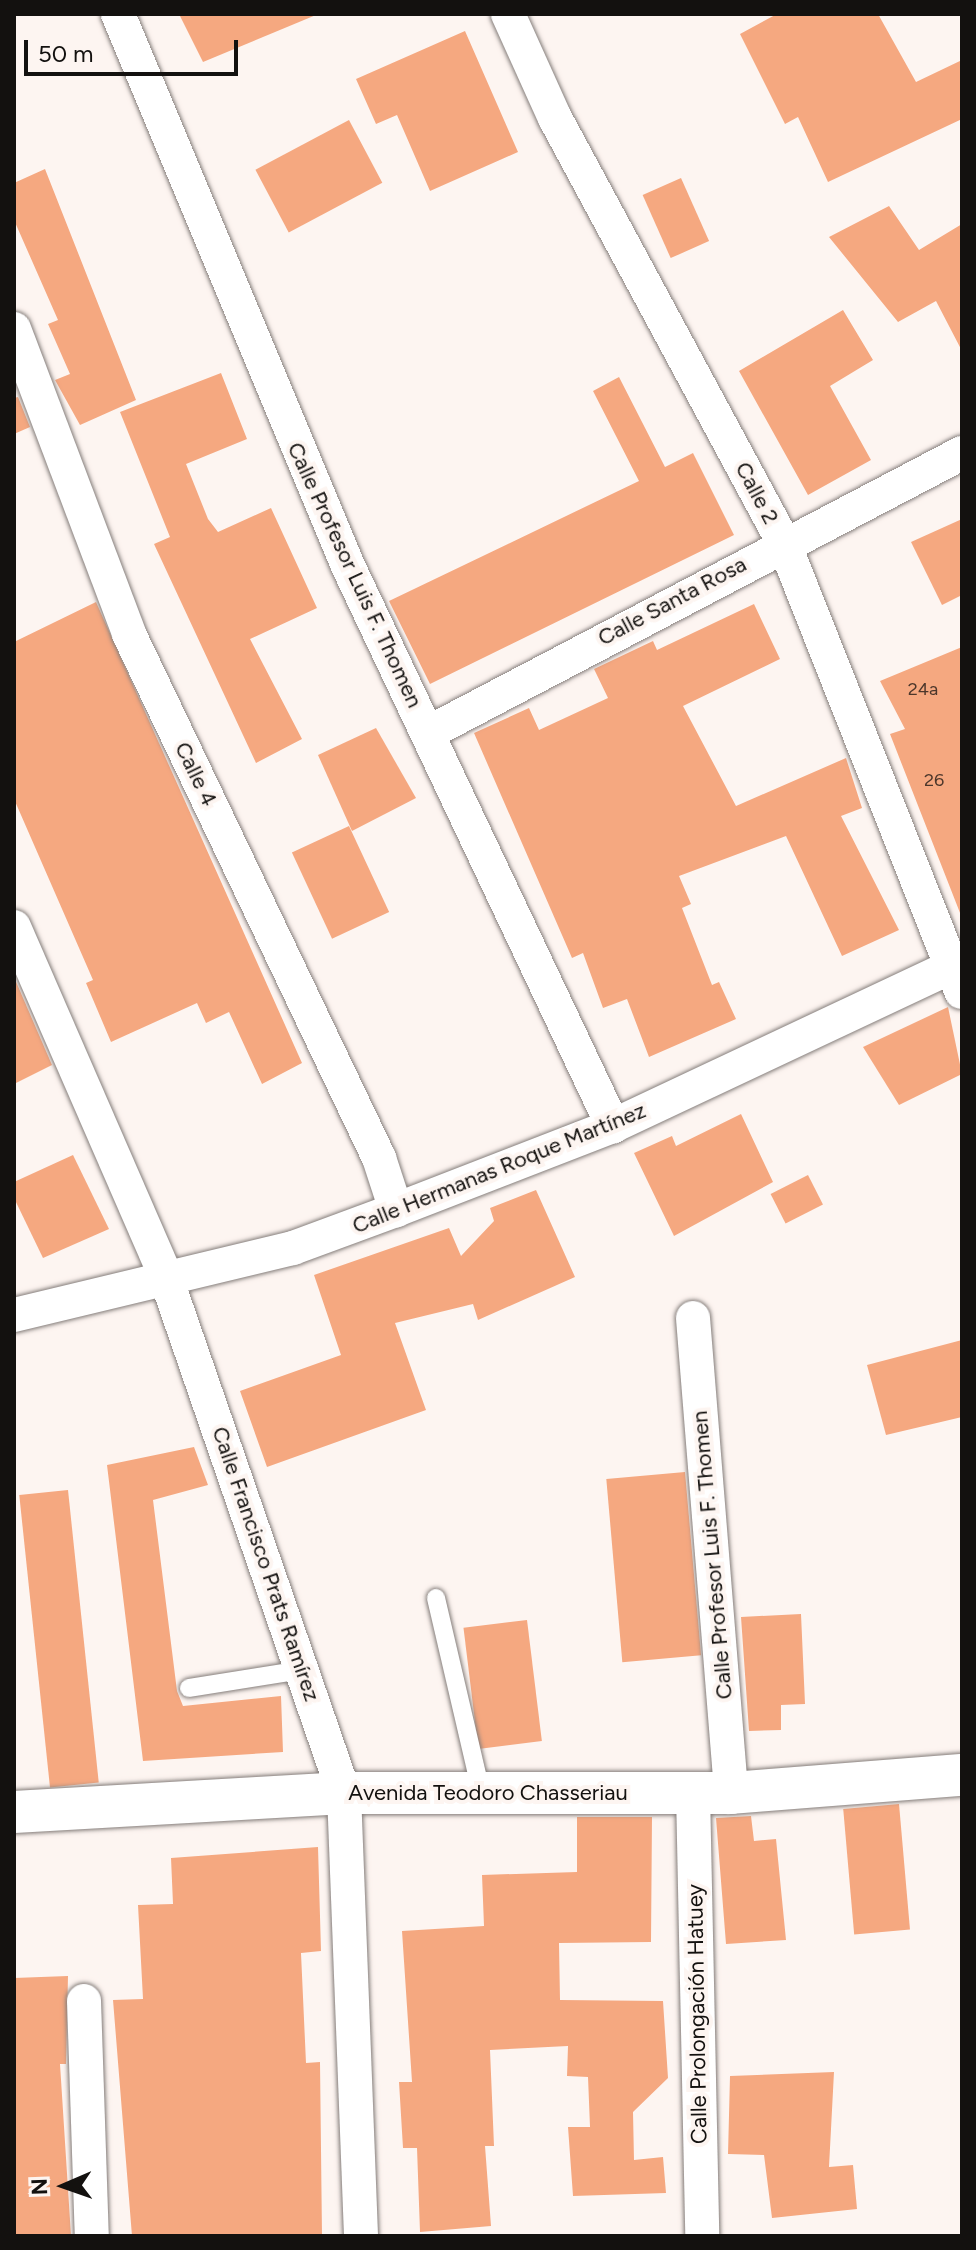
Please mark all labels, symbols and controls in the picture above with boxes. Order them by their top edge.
scale bar [28,24,242,74]
text: 50 m [38,39,94,68]
street label: Calle Profesor Luis F. Thomen [282,438,428,712]
street label: Calle 2 [730,457,784,529]
street label: Calle Santa Rosa [593,551,751,651]
house number: 24a [908,678,938,700]
street label: Calle 4 [169,738,223,810]
house number: 26 [924,769,944,791]
street label: Calle Hermanas Roque Martínez [348,1097,650,1239]
street label: Calle Profesor Luis F. Thomen [686,1410,738,1700]
street label: Calle Francisco Prats Ramírez [207,1423,325,1705]
street label: Avenida Teodoro Chasseriau [348,1780,628,1806]
street label: Calle Prolongación Hatuey [682,1884,712,2144]
north arrow [24,2146,104,2226]
text: N [26,2178,53,2196]

